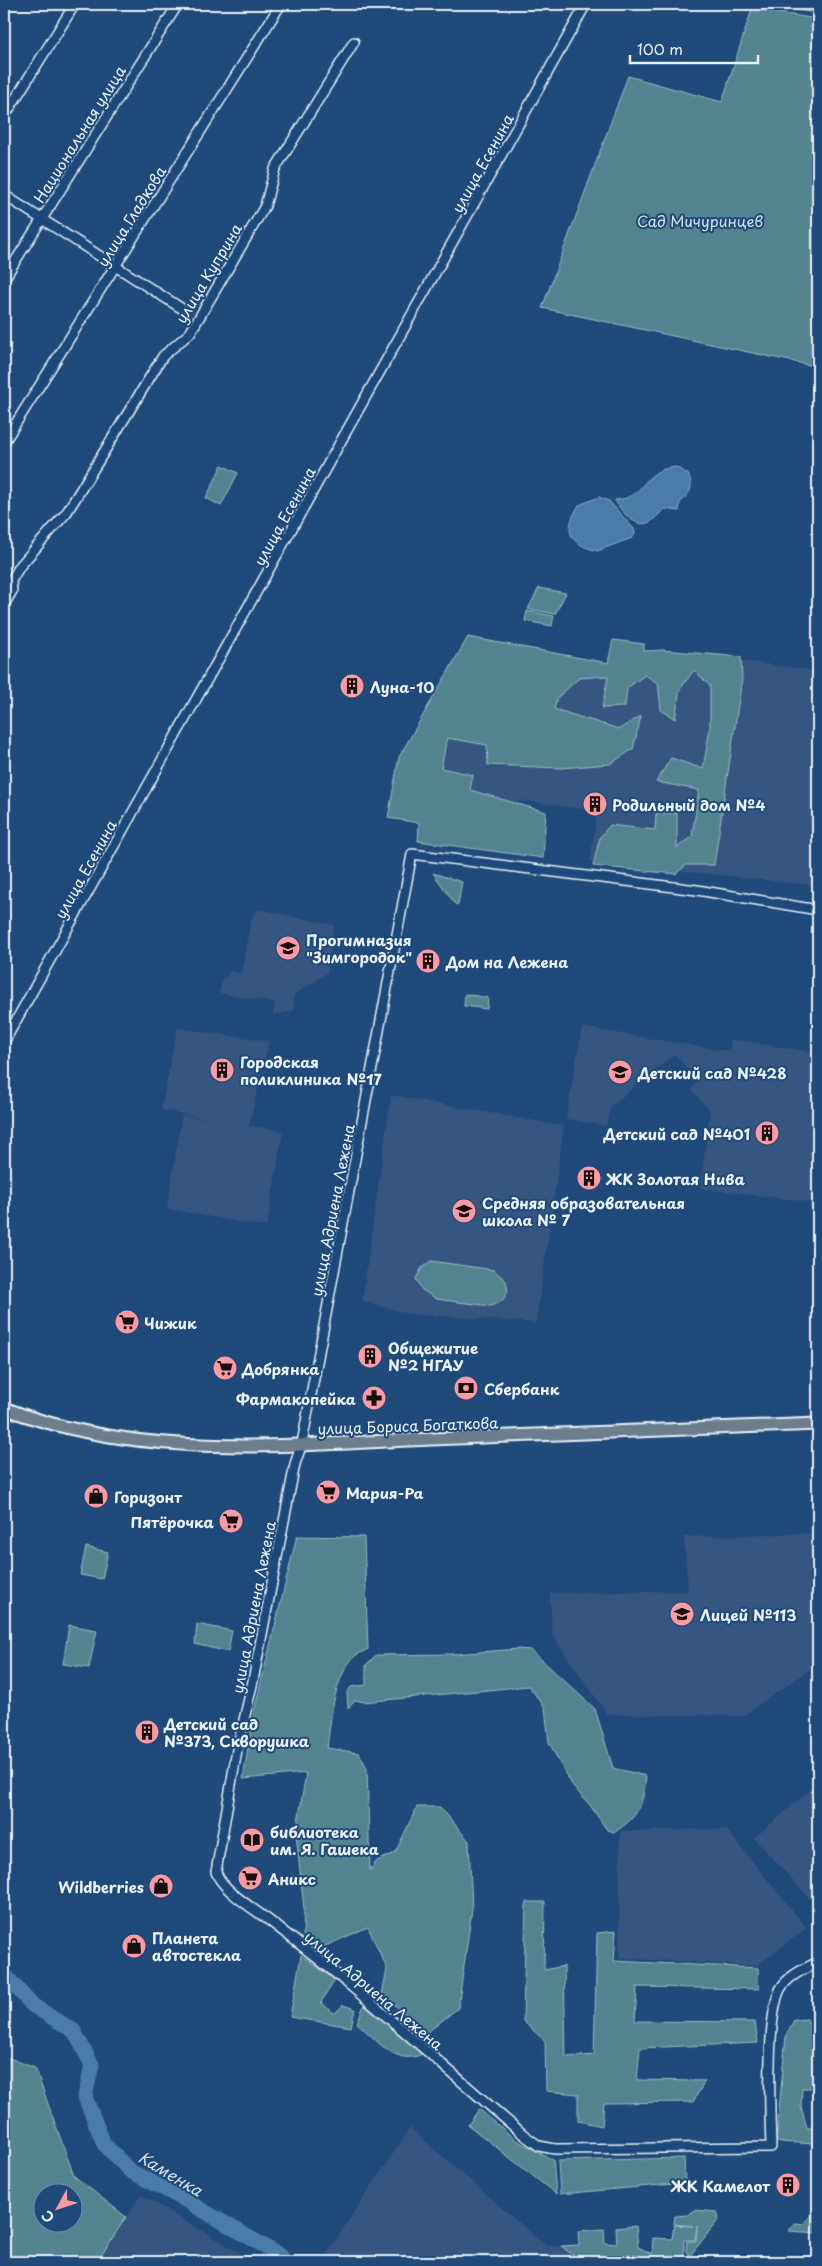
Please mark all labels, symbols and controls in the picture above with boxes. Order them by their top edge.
scale bar [630,32,757,64]
text: 100 m [637,37,683,60]
street label: Национальная улица [27,60,131,207]
street label: улица Есенина [445,109,519,217]
street label: улица Гладкова [91,161,172,271]
park label: Сад Мичуринцев [637,209,763,232]
street label: улица Куприна [169,218,247,327]
street label: улица Есенина [247,462,321,570]
building icon: Луна-10 [339,673,365,699]
place label: Луна-10 [370,675,434,698]
building icon: Родильный дом №4 [582,791,608,817]
place label: Родильный дом №4 [612,793,765,816]
street label: улица Есенина [48,815,122,923]
place label: Прогимназия "Зимгородок" [306,928,412,968]
school or university icon: Прогимназия "Зимгородок" [275,935,301,961]
building icon: Дом на Лежена [415,948,441,974]
place label: Дом на Лежена [445,950,569,973]
place label: Городская поликлиника №17 [240,1050,382,1090]
building icon: Городская поликлиника №17 [209,1057,235,1083]
school or university icon: Детский сад №428 [607,1059,633,1085]
place label: Детский сад №428 [637,1061,787,1084]
building icon: Детский сад №401 [754,1120,780,1146]
street label: улица Адриена Лежена [304,1121,360,1298]
place label: Детский сад №401 [603,1122,750,1145]
building icon: ЖК Золотая Нива [576,1165,602,1191]
place label: ЖК Золотая Нива [605,1167,745,1190]
place label: Средняя образовательная школа № 7 [482,1191,685,1231]
school or university icon: Средняя образовательная школа № 7 [451,1198,477,1224]
supermarket icon: Чижик [114,1309,140,1335]
place label: Чижик [144,1311,197,1334]
place label: Общежитие №2 НГАУ [388,1336,478,1376]
building icon: Общежитие №2 НГАУ [357,1343,383,1369]
supermarket icon: Добрянка [212,1355,238,1381]
place label: Добрянка [241,1357,319,1380]
bank icon: Сбербанк [453,1375,479,1401]
place label: Сбербанк [484,1377,560,1400]
pharmacy icon: Фармакопейка [361,1385,387,1411]
place label: Фармакопейка [236,1387,356,1410]
street label: улица Бориса Богаткова [317,1410,499,1440]
supermarket icon: Мария-Ра [315,1479,341,1505]
place label: Мария-Ра [346,1481,424,1504]
shop icon: Горизонт [83,1483,109,1509]
place label: Горизонт [114,1485,183,1508]
supermarket icon: Пятёрочка [218,1508,244,1534]
place label: Пятёрочка [131,1510,215,1533]
street label: улица Адриена Лежена [225,1518,281,1695]
school or university icon: Лицей №113 [669,1601,695,1627]
place label: Лицей №113 [700,1603,796,1626]
place label: Детский сад №373, Скворушка [163,1712,310,1752]
building icon: Детский сад №373, Скворушка [134,1719,160,1745]
place label: библиотека им. Я. Гашека [270,1820,379,1860]
library icon: библиотека им. Я. Гашека [239,1827,265,1853]
supermarket icon: Аникс [237,1865,263,1891]
place label: Аникс [267,1867,316,1890]
shop icon: Wildberries [148,1873,174,1899]
place label: Wildberries [58,1875,144,1898]
street label: улица Адриена Лежена [300,1925,449,2056]
place label: Планета автостекла [152,1926,241,1966]
shop icon: Планета автостекла [121,1933,147,1959]
water label: Каменка [134,2144,208,2202]
building icon: ЖК Камелот [775,2172,801,2198]
place label: ЖК Камелот [670,2174,771,2197]
north arrow [32,2184,82,2234]
text: С [36,2206,59,2227]

